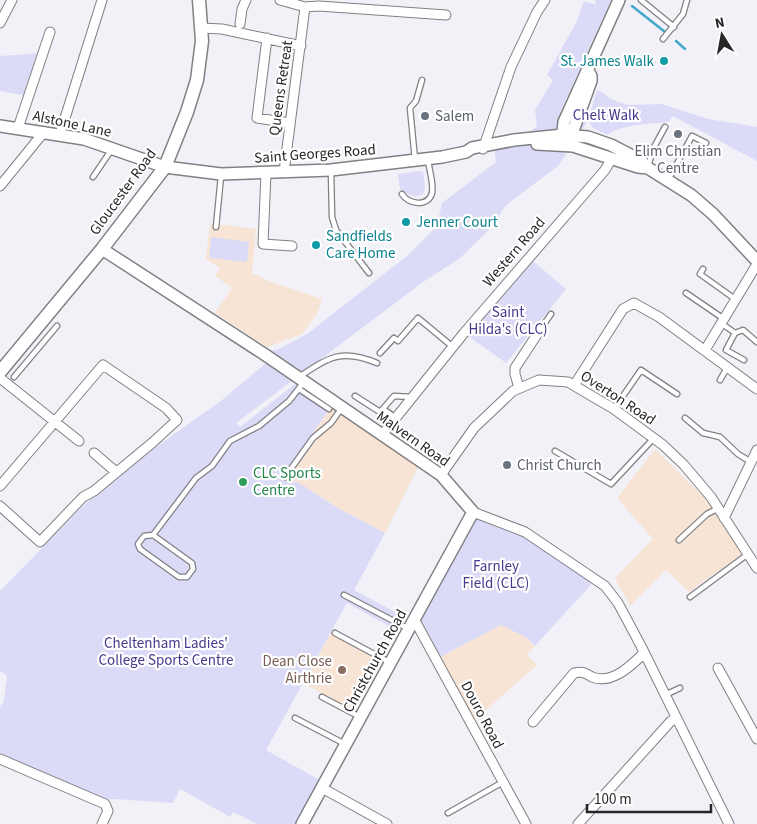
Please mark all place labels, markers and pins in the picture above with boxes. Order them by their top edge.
place label: St. James Walk [560,51,655,72]
marker: St. James Walk [658,55,670,67]
place label: Salem [435,106,474,127]
marker: Salem [419,110,431,122]
marker: Elim Christian Centre [672,128,684,140]
place label: Elim Christian Centre [635,141,722,179]
place label: Jenner Court [416,212,498,233]
marker: Jenner Court [400,216,412,228]
place label: Sandfields Care Home [326,226,395,264]
marker: Sandfields Care Home [310,239,322,251]
place label: Christ Church [517,455,602,476]
marker: Christ Church [501,459,513,471]
place label: CLC Sports Centre [253,463,321,501]
marker: CLC Sports Centre [237,476,249,488]
place label: Dean Close Airthrie [263,651,332,689]
marker: Dean Close Airthrie [336,664,348,676]

